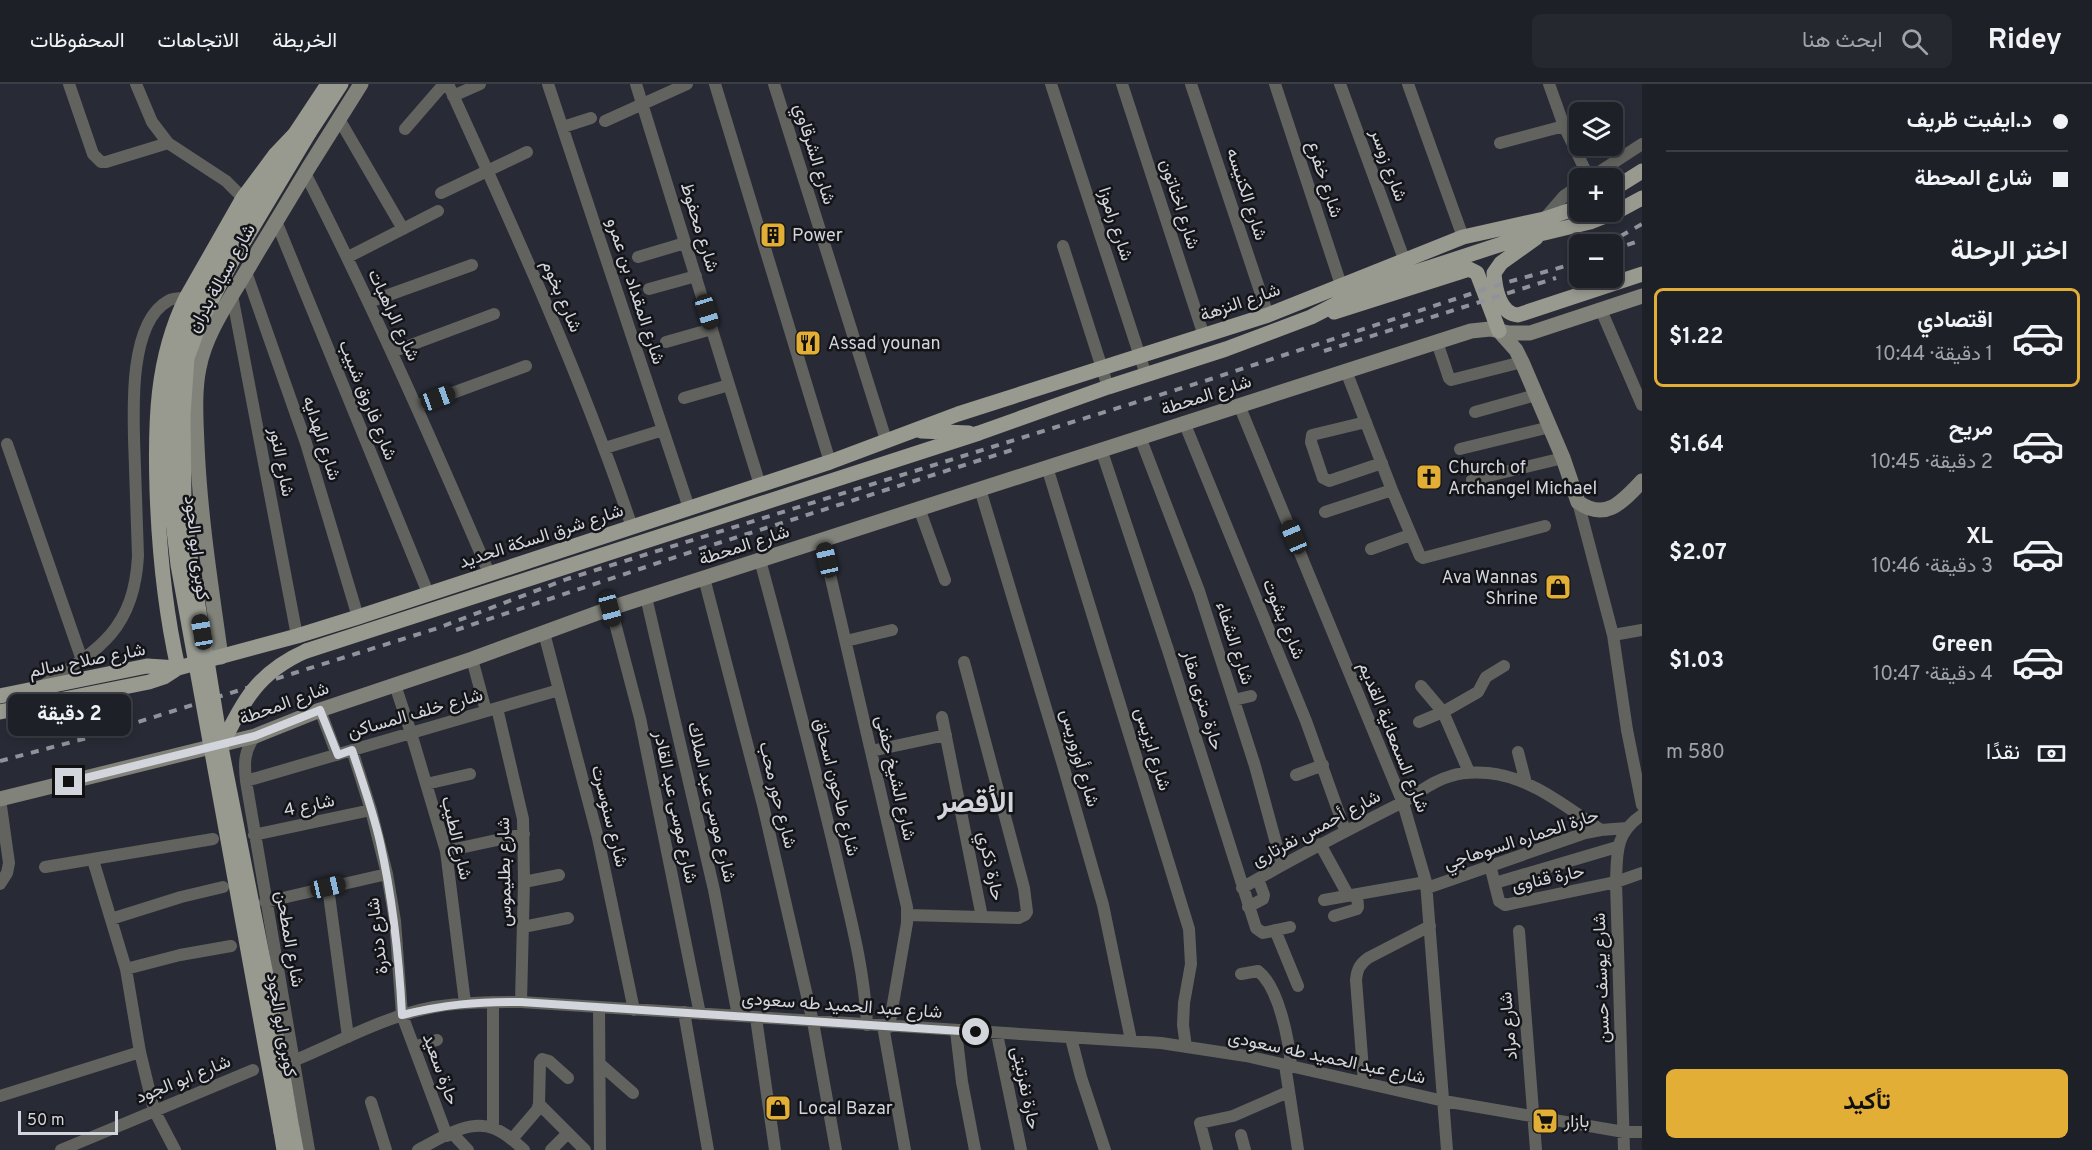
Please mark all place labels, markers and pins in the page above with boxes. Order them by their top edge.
building icon: Power [758,220,788,250]
place label: Power [792,225,843,248]
restaurant icon: Assad younan [793,328,823,358]
place label: Assad younan [828,333,941,356]
place label: Church of Archangel Michael [1448,457,1597,501]
church icon: Church of Archangel Michael [1414,462,1444,492]
place label: Ava Wannas Shrine [1442,567,1538,611]
shop icon: Ava Wannas Shrine [1543,572,1573,602]
shop icon: Local Bazar [763,1093,793,1123]
place label: Local Bazar [798,1098,893,1121]
supermarket icon: بازار [1530,1106,1560,1136]
place label: بازار [1563,1111,1589,1134]

